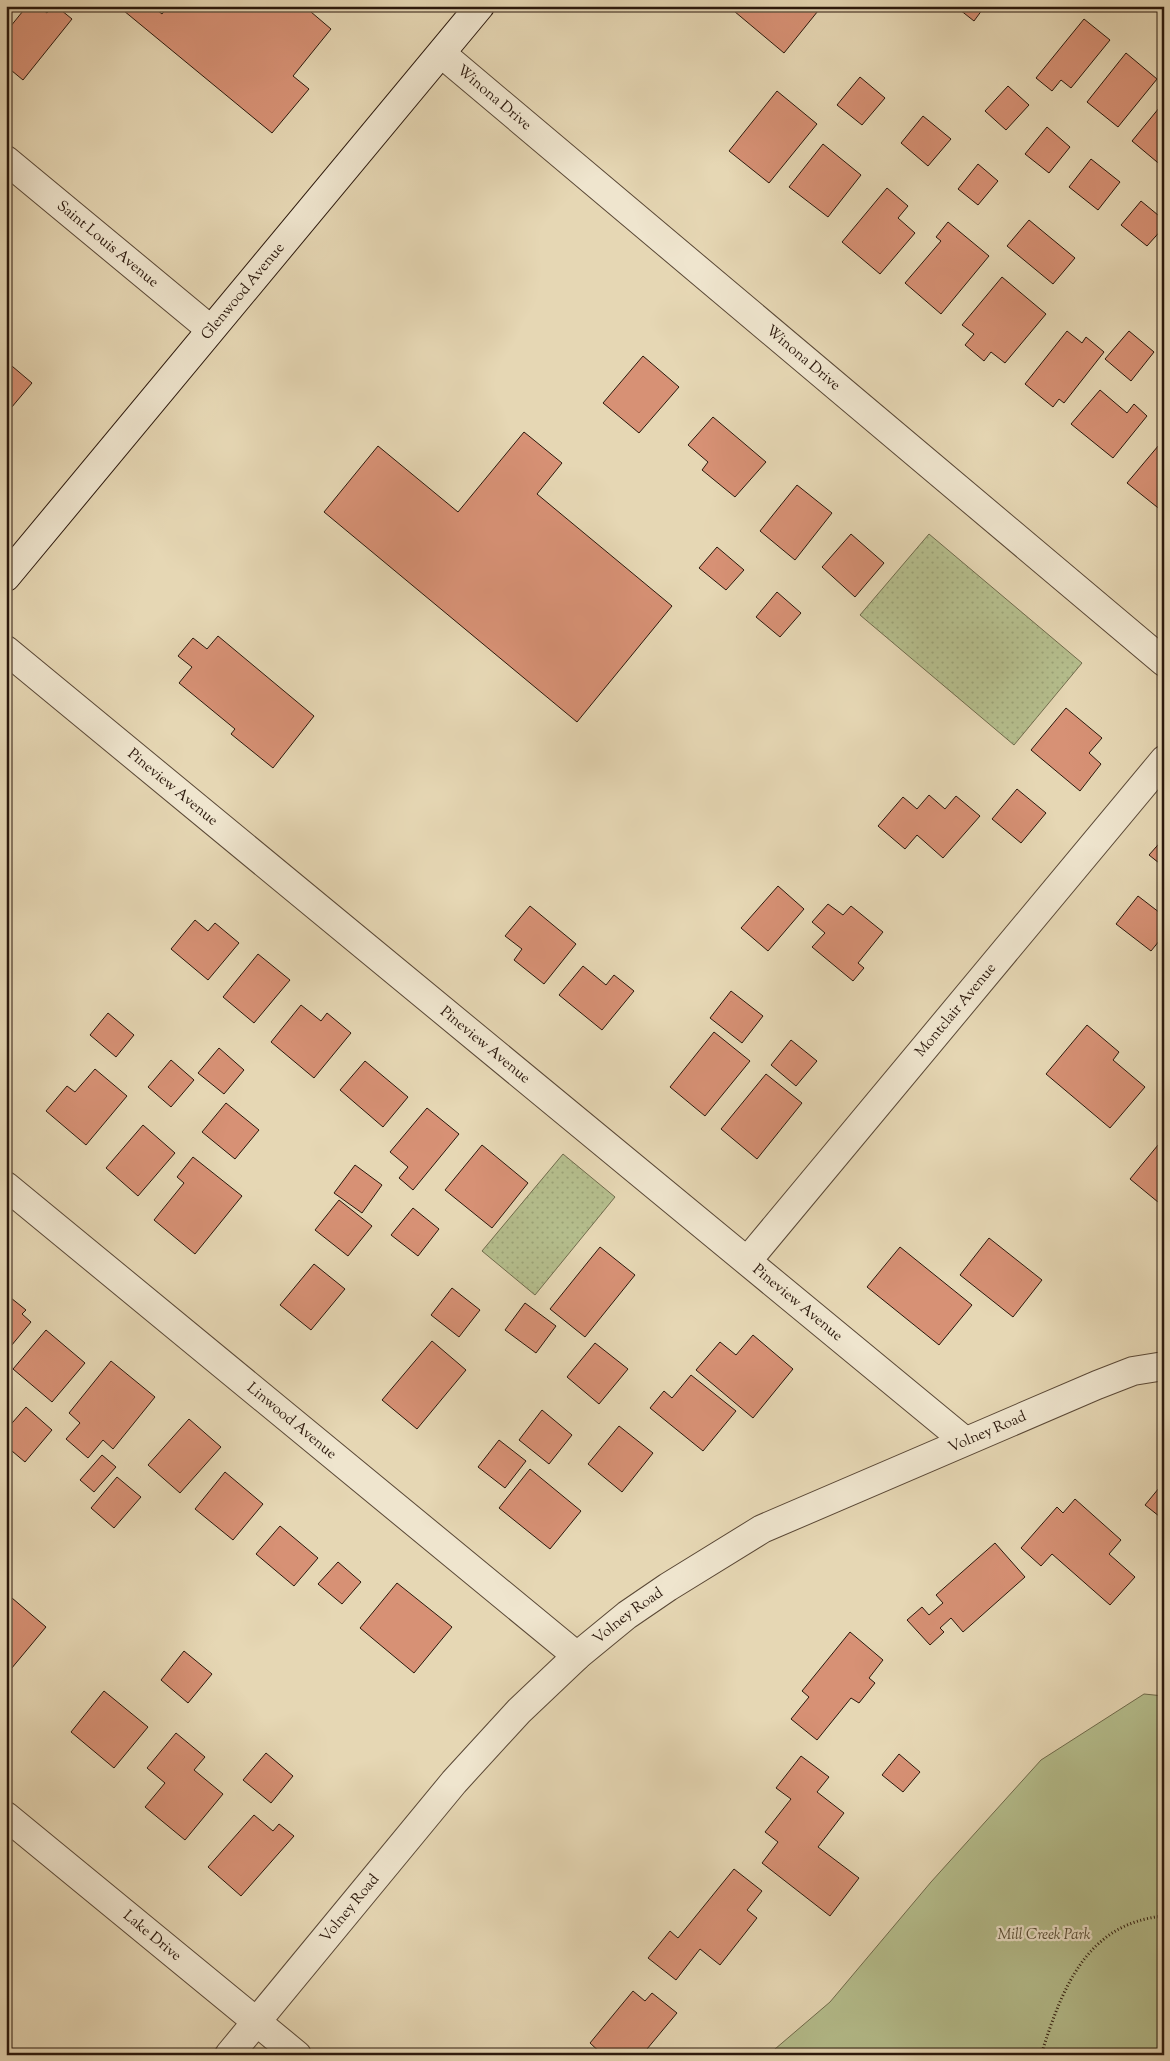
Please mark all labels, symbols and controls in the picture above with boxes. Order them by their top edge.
street label: Winona Drive [452,60,536,136]
street label: Saint Louis Avenue [52,196,163,293]
street label: Glenwood Avenue [196,238,290,345]
street label: Winona Drive [761,320,845,396]
street label: Pineview Avenue [123,744,222,831]
street label: Montclair Avenue [910,959,1001,1062]
street label: Pineview Avenue [435,1002,535,1089]
street label: Pineview Avenue [748,1259,847,1346]
street label: Linwood Avenue [242,1378,341,1464]
street label: Volney Road [945,1406,1030,1458]
street label: Volney Road [589,1582,668,1649]
street label: Volney Road [315,1869,385,1947]
street label: Lake Drive [118,1906,186,1966]
park label: Mill Creek Park [998,1925,1091,1946]

